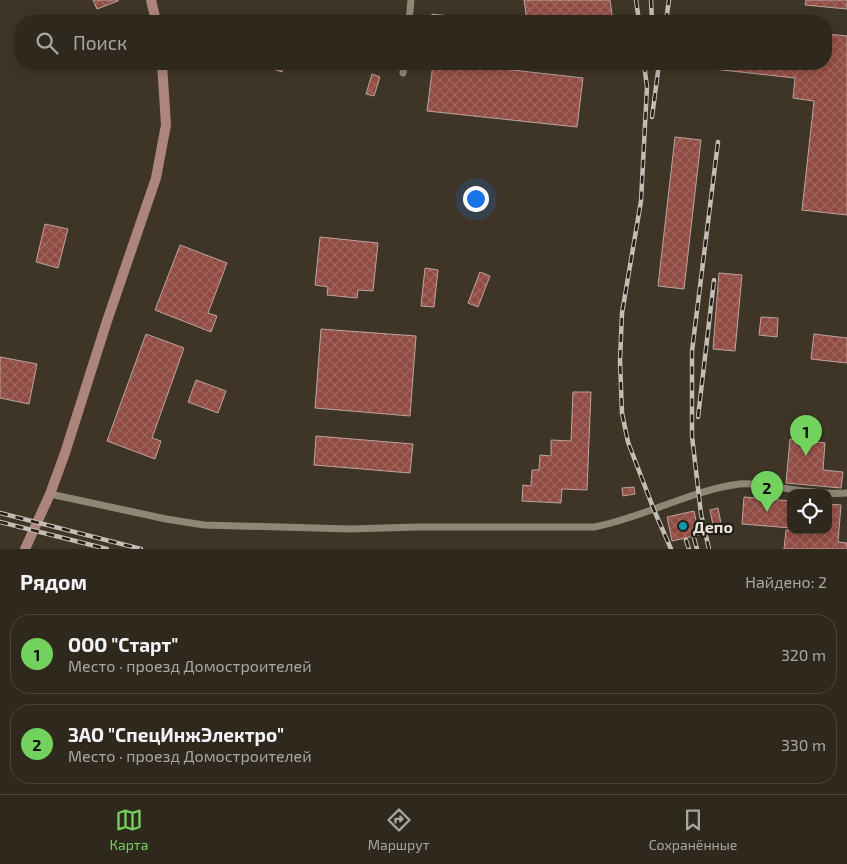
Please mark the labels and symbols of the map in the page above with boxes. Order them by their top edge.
your location [463,186,489,212]
pin: 1 [790,415,822,456]
pin: 2 [751,471,783,512]
place label: Депо [693,517,733,536]
marker: Депо [677,520,689,532]

